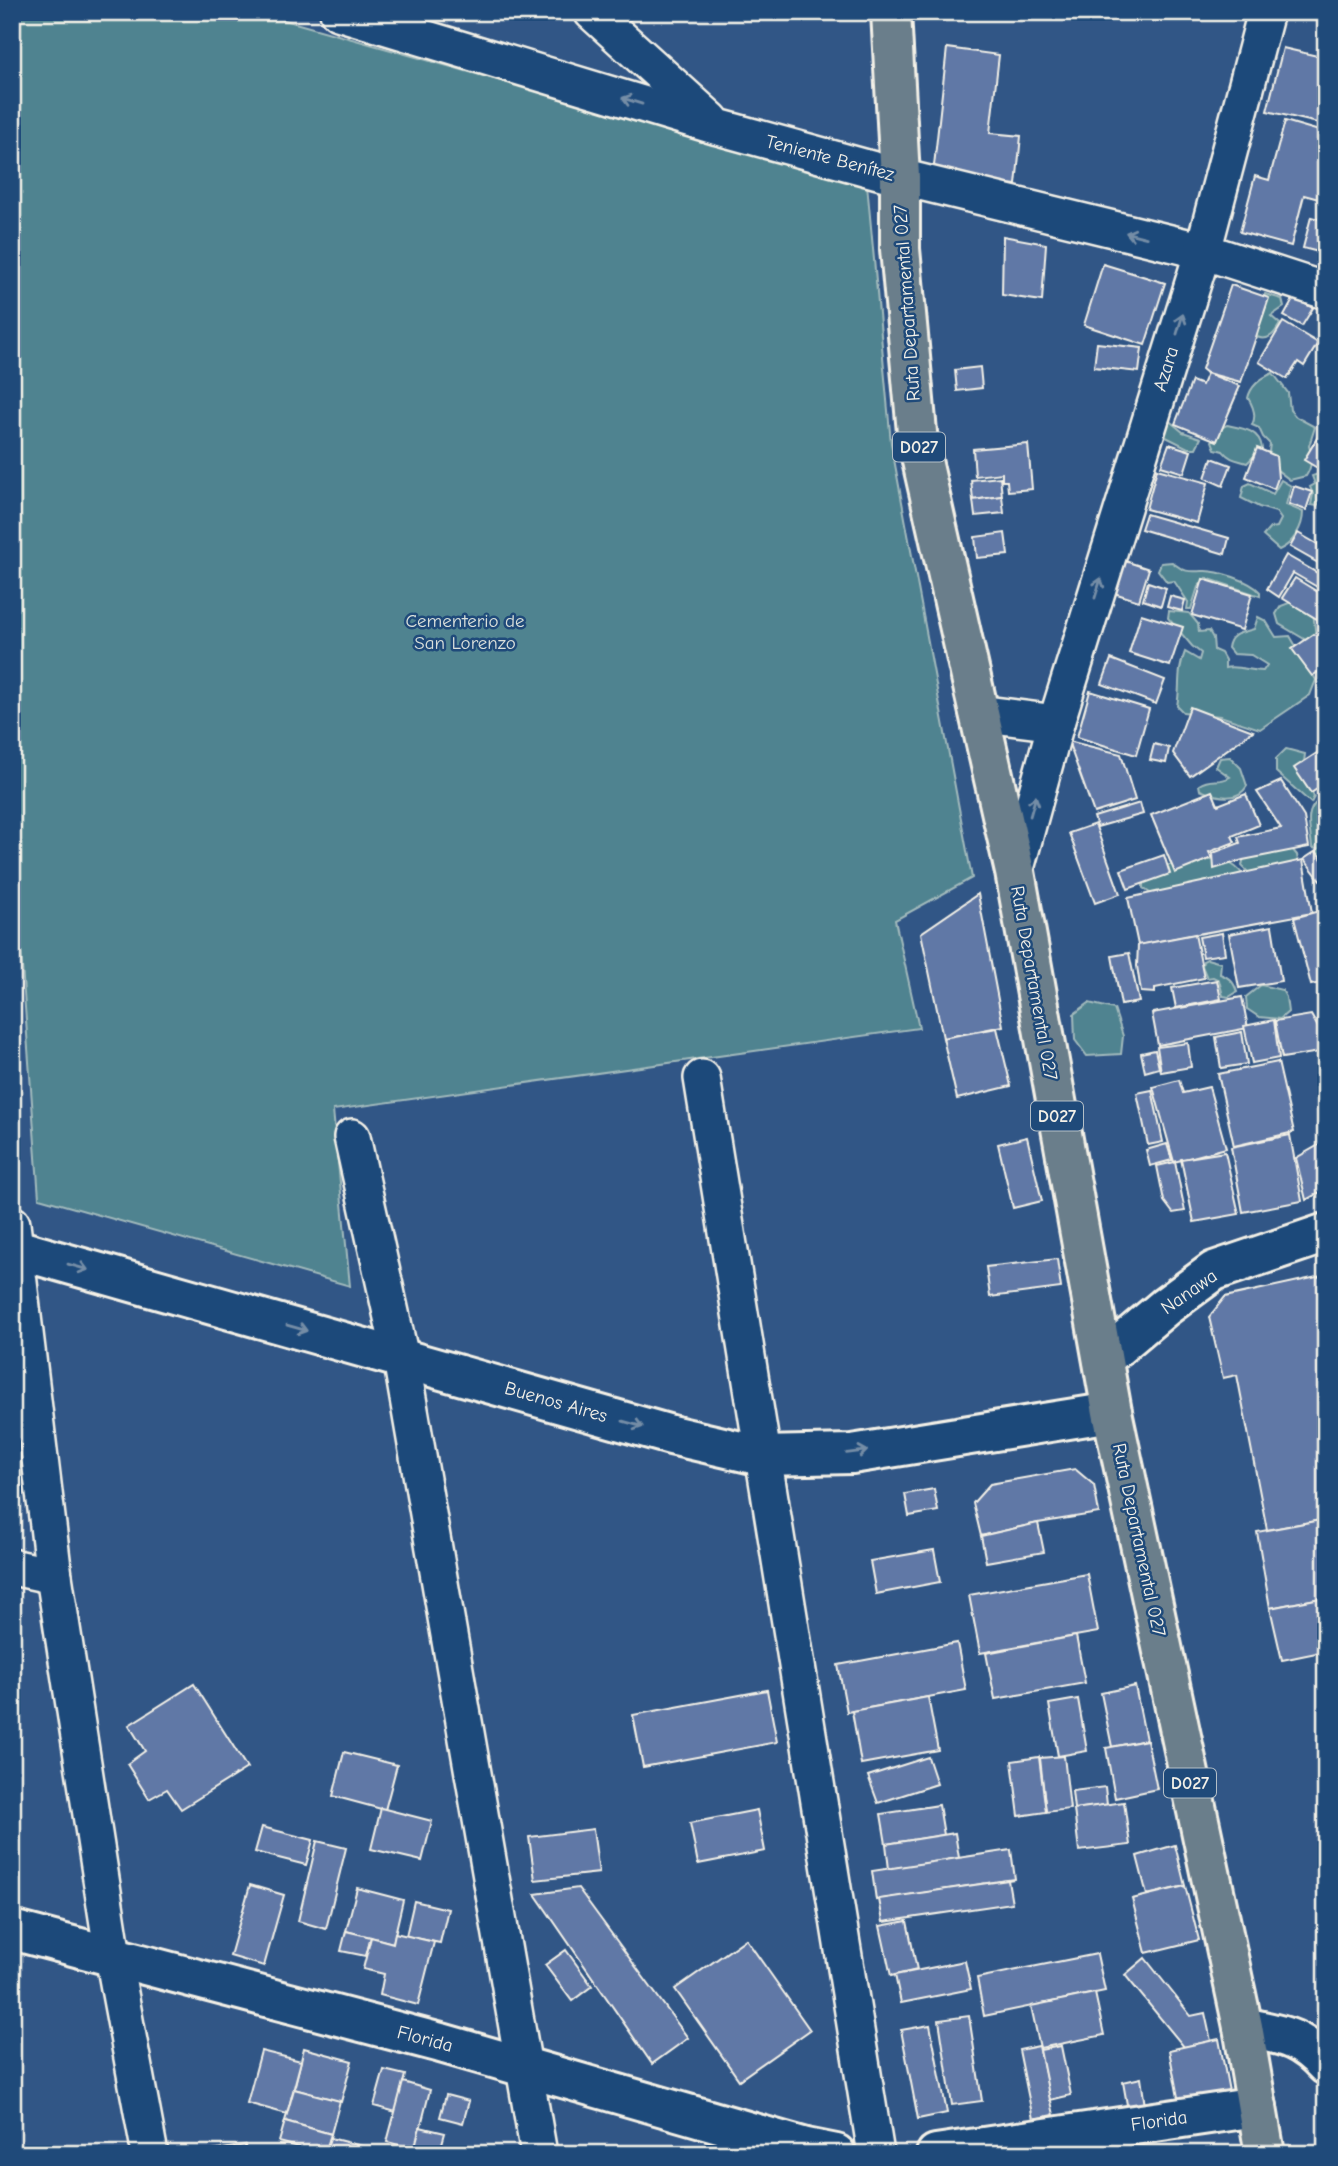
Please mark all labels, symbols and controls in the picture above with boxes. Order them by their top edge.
one-way arrow [622,93,644,106]
street label: Teniente Benítez [763,130,897,186]
street label: Ruta Departamental 027 [889,204,925,402]
one-way arrow [1125,228,1148,241]
one-way arrow [1174,313,1187,335]
street label: Azara [1149,344,1183,394]
road number: D027 [893,432,945,462]
one-way arrow [1093,577,1106,599]
park label: Cementerio de San Lorenzo [405,610,525,654]
one-way arrow [1028,795,1041,817]
street label: Ruta Departamental 027 [1006,884,1062,1082]
road number: D027 [1031,1101,1083,1130]
one-way arrow [67,1261,89,1274]
street label: Nanawa [1157,1265,1221,1319]
one-way arrow [286,1323,308,1336]
street label: Buenos Aires [502,1377,610,1427]
one-way arrow [622,1419,644,1432]
street label: Ruta Departamental 027 [1108,1441,1170,1639]
one-way arrow [845,1446,868,1459]
road number: D027 [1164,1768,1216,1798]
street label: Florida [395,2021,455,2057]
street label: Florida [1129,2106,1189,2136]

